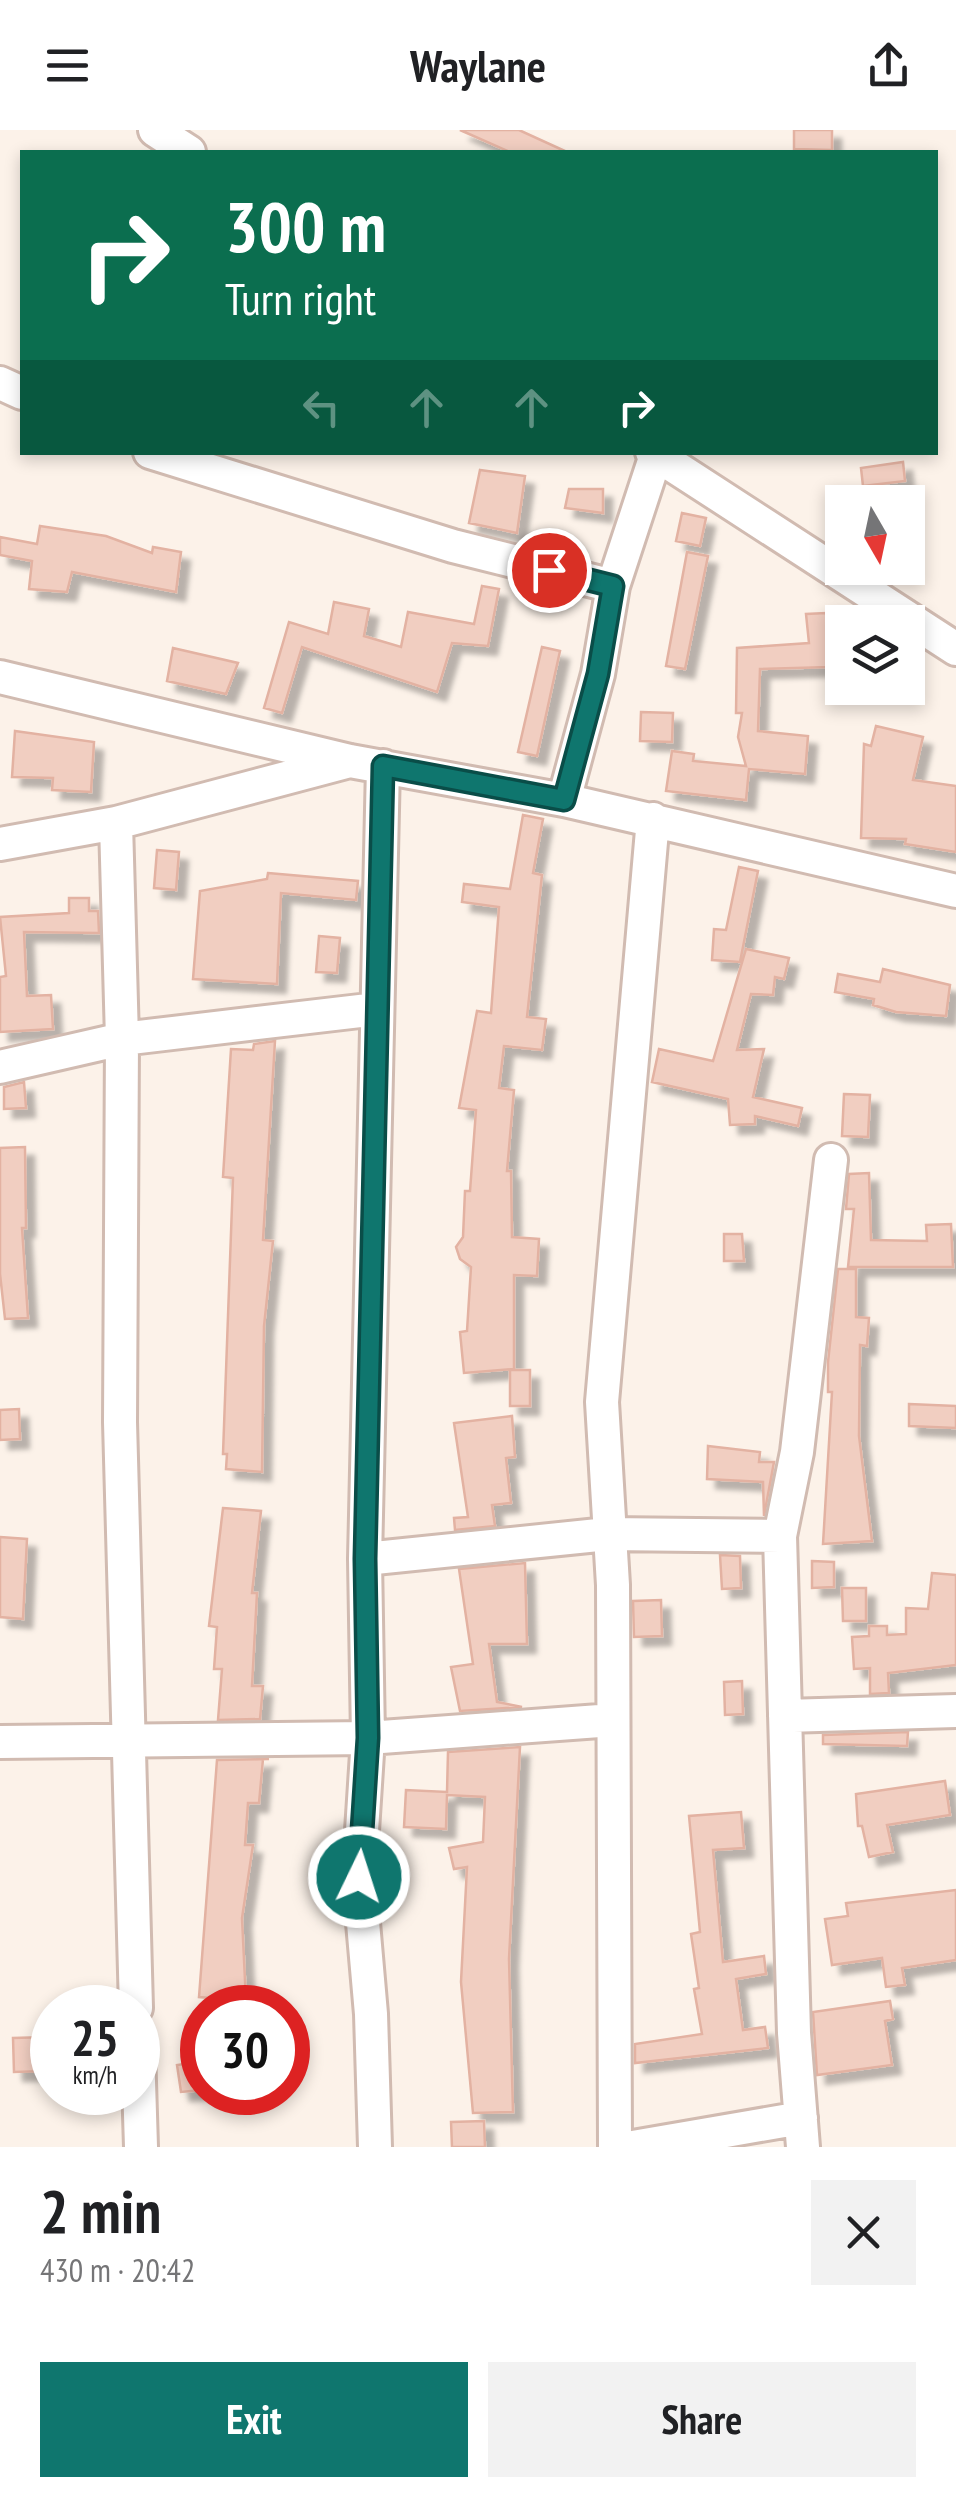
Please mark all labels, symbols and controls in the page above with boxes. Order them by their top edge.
text: Waylane [410,36,546,94]
icon: menu [40,38,95,93]
icon: share [861,38,916,93]
text: 300 m [225,181,386,271]
icon: right [60,190,190,320]
text: Turn right [225,269,376,327]
icon: left [294,380,349,435]
icon: ahead [399,380,454,435]
icon: ahead [504,380,559,435]
icon: right [609,380,664,435]
north arrow [825,485,925,585]
map controls [825,485,925,705]
pin [507,528,592,613]
icon: arrive [522,543,577,598]
button: layers [825,605,925,705]
position arrow [307,1825,411,1929]
speed limit sign: 30 [180,1985,310,2115]
text: 25 [71,2005,119,2070]
text: km/h [73,2059,117,2091]
text: 2 min [40,2172,161,2250]
button: close [811,2180,916,2285]
text: 430 m · 20:42 [40,2249,195,2291]
button: Exit [40,2362,468,2477]
button: Share [488,2362,916,2477]

